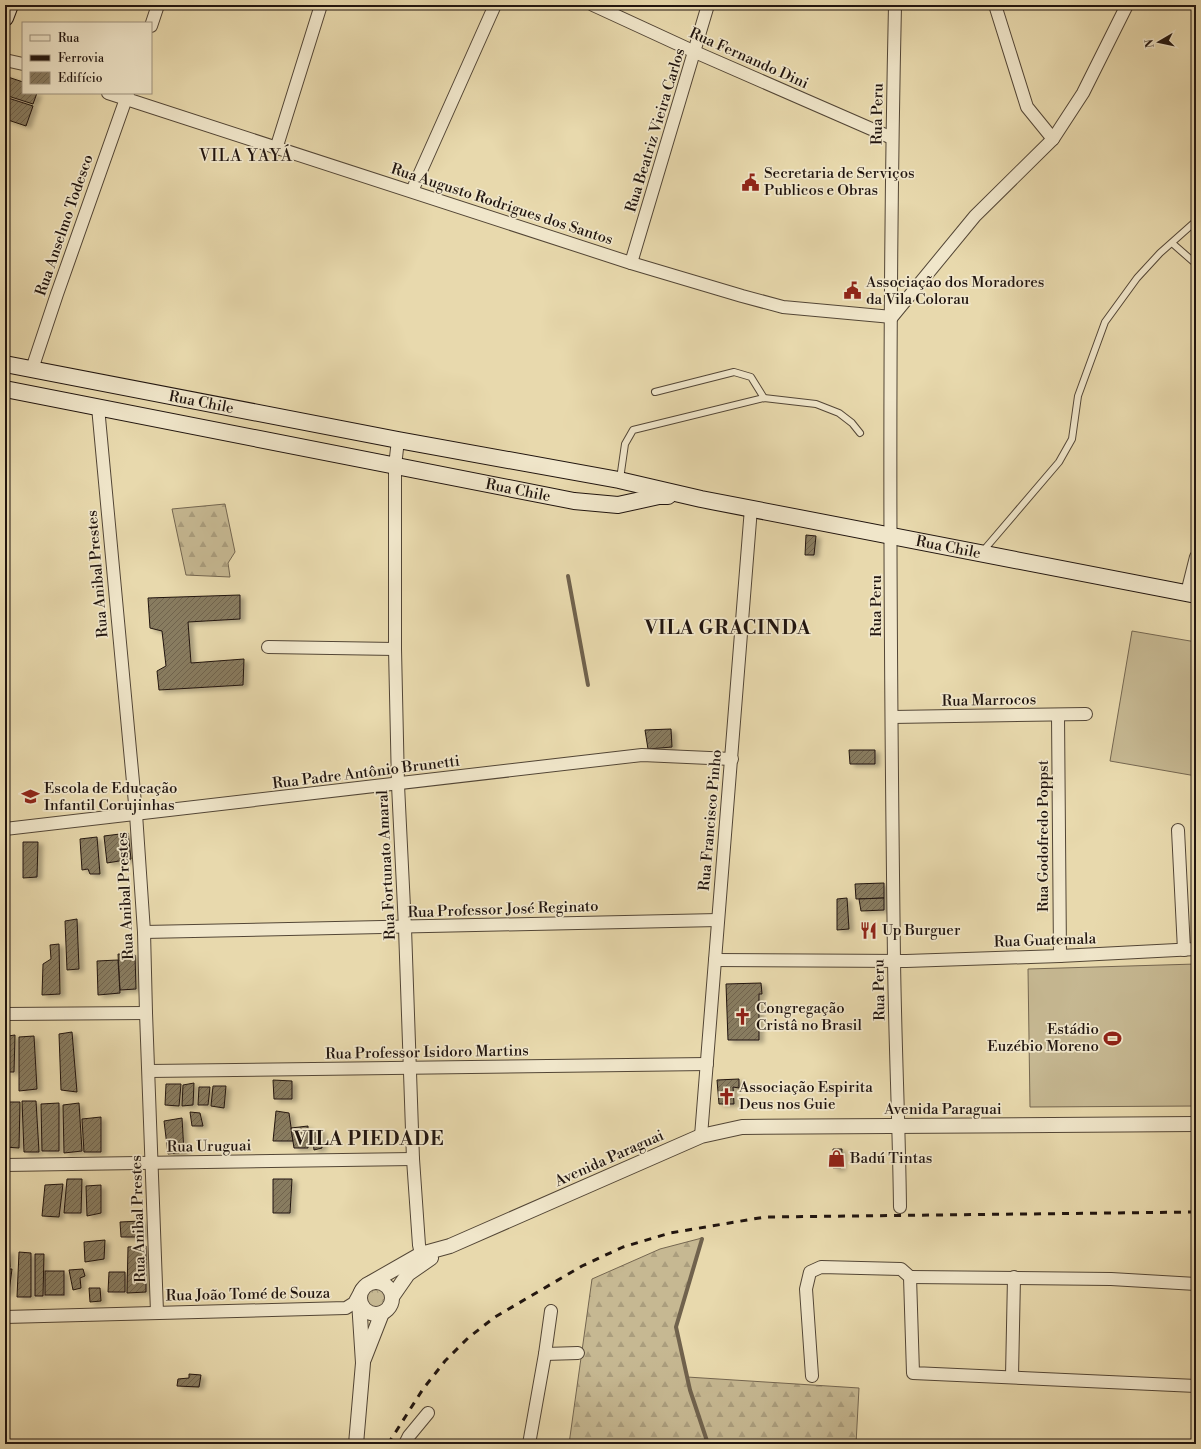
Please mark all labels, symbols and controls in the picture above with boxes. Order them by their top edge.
legend [22,22,152,94]
north arrow [1139,22,1179,62]
street label: Rua Fernando Dini [686,24,812,93]
text: Rua [58,31,80,46]
text: N [1142,38,1158,49]
street label: Rua Beatriz Vieira Carlos [621,46,690,215]
text: Ferrovia [58,51,105,66]
text: Edifício [58,71,103,86]
street label: Rua Peru [867,82,888,145]
district label: VILA YAYÁ [198,144,293,166]
street label: Rua Anselmo Todesco [31,152,98,298]
street label: Rua Augusto Rodrigues dos Santos [388,160,615,249]
place label: Secretaria de Serviços Publicos e Obras [764,164,915,200]
public building icon: Secretaria de Serviços Publicos e Obras [741,172,761,192]
place label: Associação dos Moradores da Vila Colorau [865,273,1044,309]
public building icon: Associação dos Moradores da Vila Colorau [843,281,863,301]
street label: Rua Chile [167,387,235,418]
street label: Rua Chile [484,475,552,506]
street label: Rua Anibal Prestes [82,510,113,638]
street label: Rua Chile [914,532,982,563]
street label: Rua Peru [867,575,886,637]
district label: VILA GRACINDA [644,616,811,640]
street label: Rua Marrocos [942,690,1036,711]
street label: Rua Francisco Pinho [695,749,726,892]
street label: Rua Padre Antônio Brunetti [271,752,461,793]
street label: Rua Godofredo Poppst [1034,759,1053,912]
place label: Escola de Educação Infantil Corujinhas [44,779,177,815]
school or university icon: Escola de Educação Infantil Corujinhas [21,787,41,807]
street label: Rua Fortunato Amaral [373,789,400,940]
street label: Rua Anibal Prestes [113,832,138,960]
street label: Rua Professor José Reginato [407,897,599,922]
restaurant icon: Up Burguer [859,920,879,940]
place label: Up Burguer [882,921,961,940]
street label: Rua Guatemala [994,929,1097,952]
street label: Rua Peru [869,958,890,1021]
place label: Congregação Cristâ no Brasil [756,999,862,1035]
church icon: Congregação Cristâ no Brasil [733,1007,753,1027]
place label: Estádio Euzébio Moreno [987,1020,1099,1056]
sports icon: Estádio Euzébio Moreno [1102,1028,1122,1048]
street label: Rua Professor Isidoro Martins [325,1041,529,1064]
place label: Associação Espirita Deus nos Guie [738,1078,873,1114]
church icon: Associação Espirita Deus nos Guie [716,1086,736,1106]
street label: Avenida Paraguai [883,1100,1002,1119]
street label: Avenida Paraguai [551,1126,667,1191]
district label: VILA PIEDADE [293,1127,444,1151]
street label: Rua Uruguai [167,1136,252,1157]
shop icon: Badú Tintas [827,1148,847,1168]
place label: Badú Tintas [849,1149,932,1168]
street label: Rua Anibal Prestes [127,1155,150,1283]
street label: Rua João Tomé de Souza [166,1284,331,1305]

